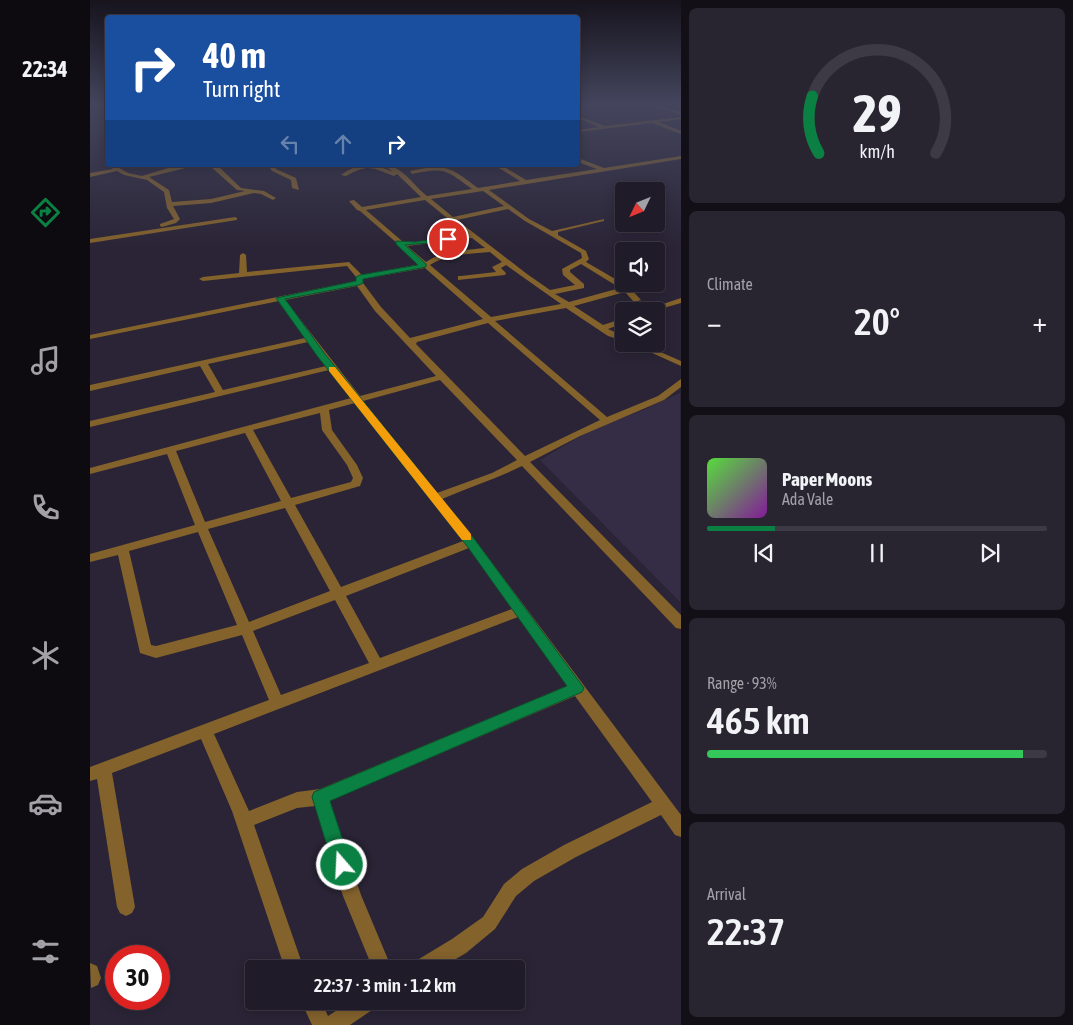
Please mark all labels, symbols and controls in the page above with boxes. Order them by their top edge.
icon: right [120,35,185,100]
text: 40 m [203,35,266,75]
text: 22:34 [22,56,68,82]
text: Turn right [203,76,280,102]
text: 29 [853,83,901,143]
icon: left [276,130,304,158]
icon: ahead [329,130,357,158]
icon: right [382,130,410,158]
text: km/h [859,141,895,162]
north arrow [615,182,665,232]
map controls [615,182,665,352]
icon: directions [28,195,63,230]
pin [427,218,469,260]
icon: arrive [434,225,462,253]
button: sound [615,242,665,292]
text: Climate [707,275,753,293]
text: 20° [854,300,900,343]
button: layers [615,302,665,352]
text: − [707,306,722,338]
text: + [1032,306,1047,338]
icon: music [28,343,63,378]
text: Paper Moons [782,468,872,490]
icon: phone [28,490,63,525]
text: Ada Vale [782,490,833,508]
icon: previous [750,539,778,567]
icon: pause [863,539,891,567]
icon: next [976,539,1004,567]
icon: climate [28,638,63,673]
text: Range · 93% [707,674,777,692]
text: 465 km [707,699,810,742]
icon: car [28,786,63,821]
position arrow [315,838,367,890]
text: Arrival [707,885,746,903]
text: 22:37 [707,910,785,953]
icon: filters [28,934,63,969]
speed limit sign: 30 [105,945,170,1010]
text: 22:37 · 3 min · 1.2 km [314,974,456,996]

